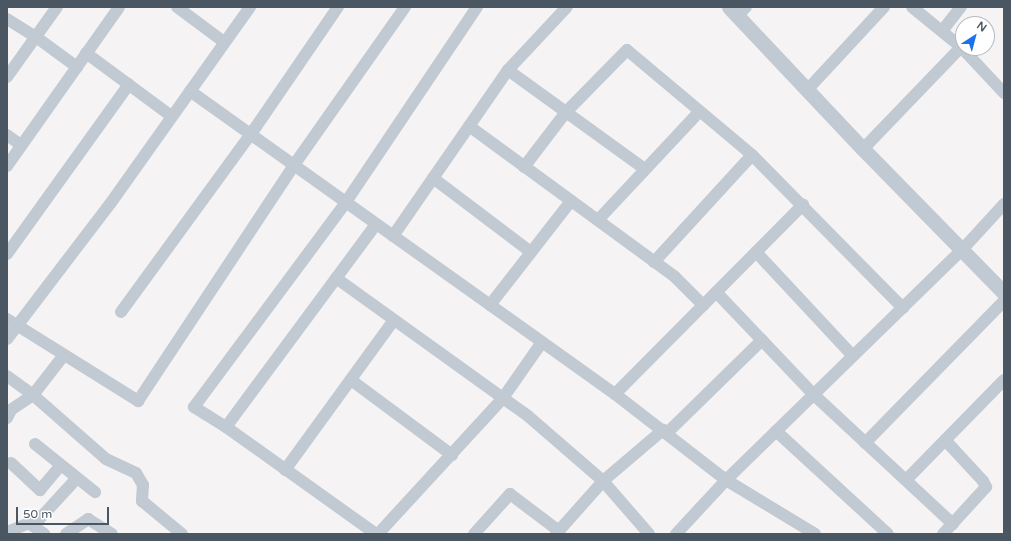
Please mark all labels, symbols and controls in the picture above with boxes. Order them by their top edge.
north arrow [955,16,995,56]
text: N [974,19,989,35]
scale bar [18,499,111,525]
text: 50 m [23,507,52,521]

